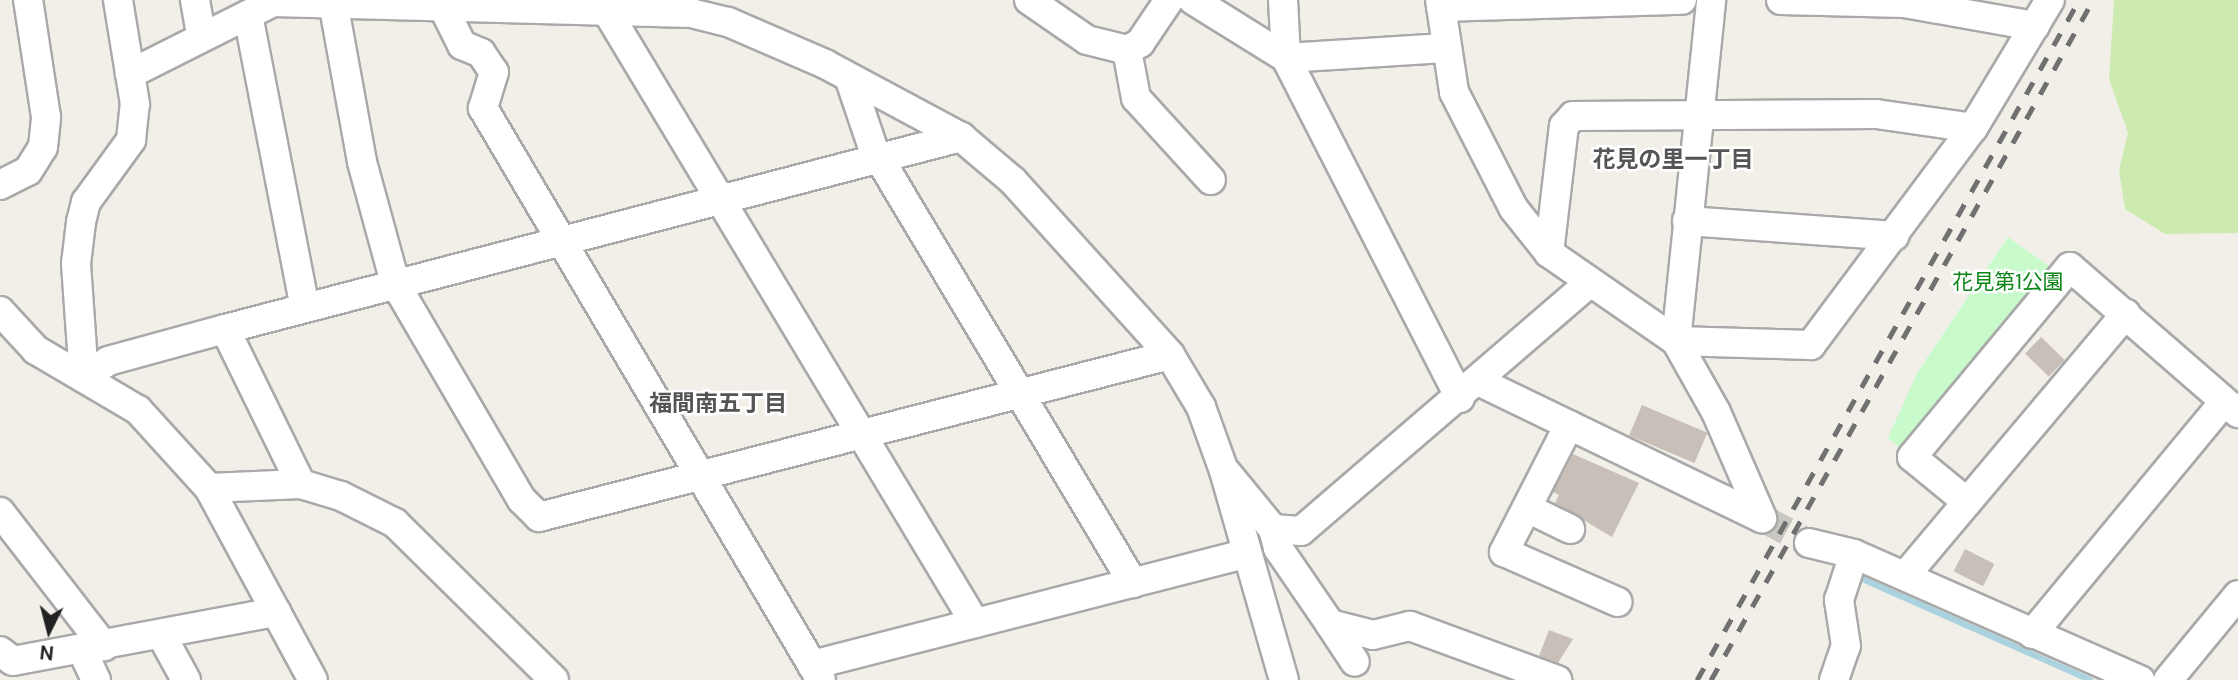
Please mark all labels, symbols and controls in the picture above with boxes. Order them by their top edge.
district label: 花見の里一丁目 [1593,145,1753,173]
park label: 花見第1公園 [1952,269,2064,295]
district label: 福間南五丁目 [649,389,787,417]
north arrow [14,596,84,666]
text: N [39,639,55,666]

